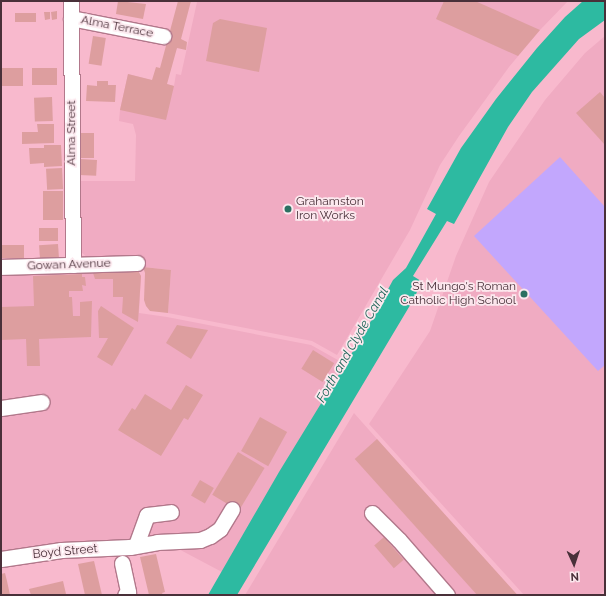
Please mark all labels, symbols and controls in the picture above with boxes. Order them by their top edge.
street label: Alma Terrace [80,13,154,41]
street label: Alma Street [65,100,79,166]
place label: Grahamston Iron Works [296,195,364,223]
marker: Grahamston Iron Works [283,204,293,214]
street label: Gowan Avenue [27,256,111,274]
place label: St Mungo's Roman Catholic High School [400,280,516,308]
water label: Forth and Clyde Canal [314,285,392,405]
marker: St Mungo's Roman Catholic High School [519,289,529,299]
street label: Boyd Street [32,542,98,562]
north arrow [554,544,594,584]
text: N [570,570,579,583]

